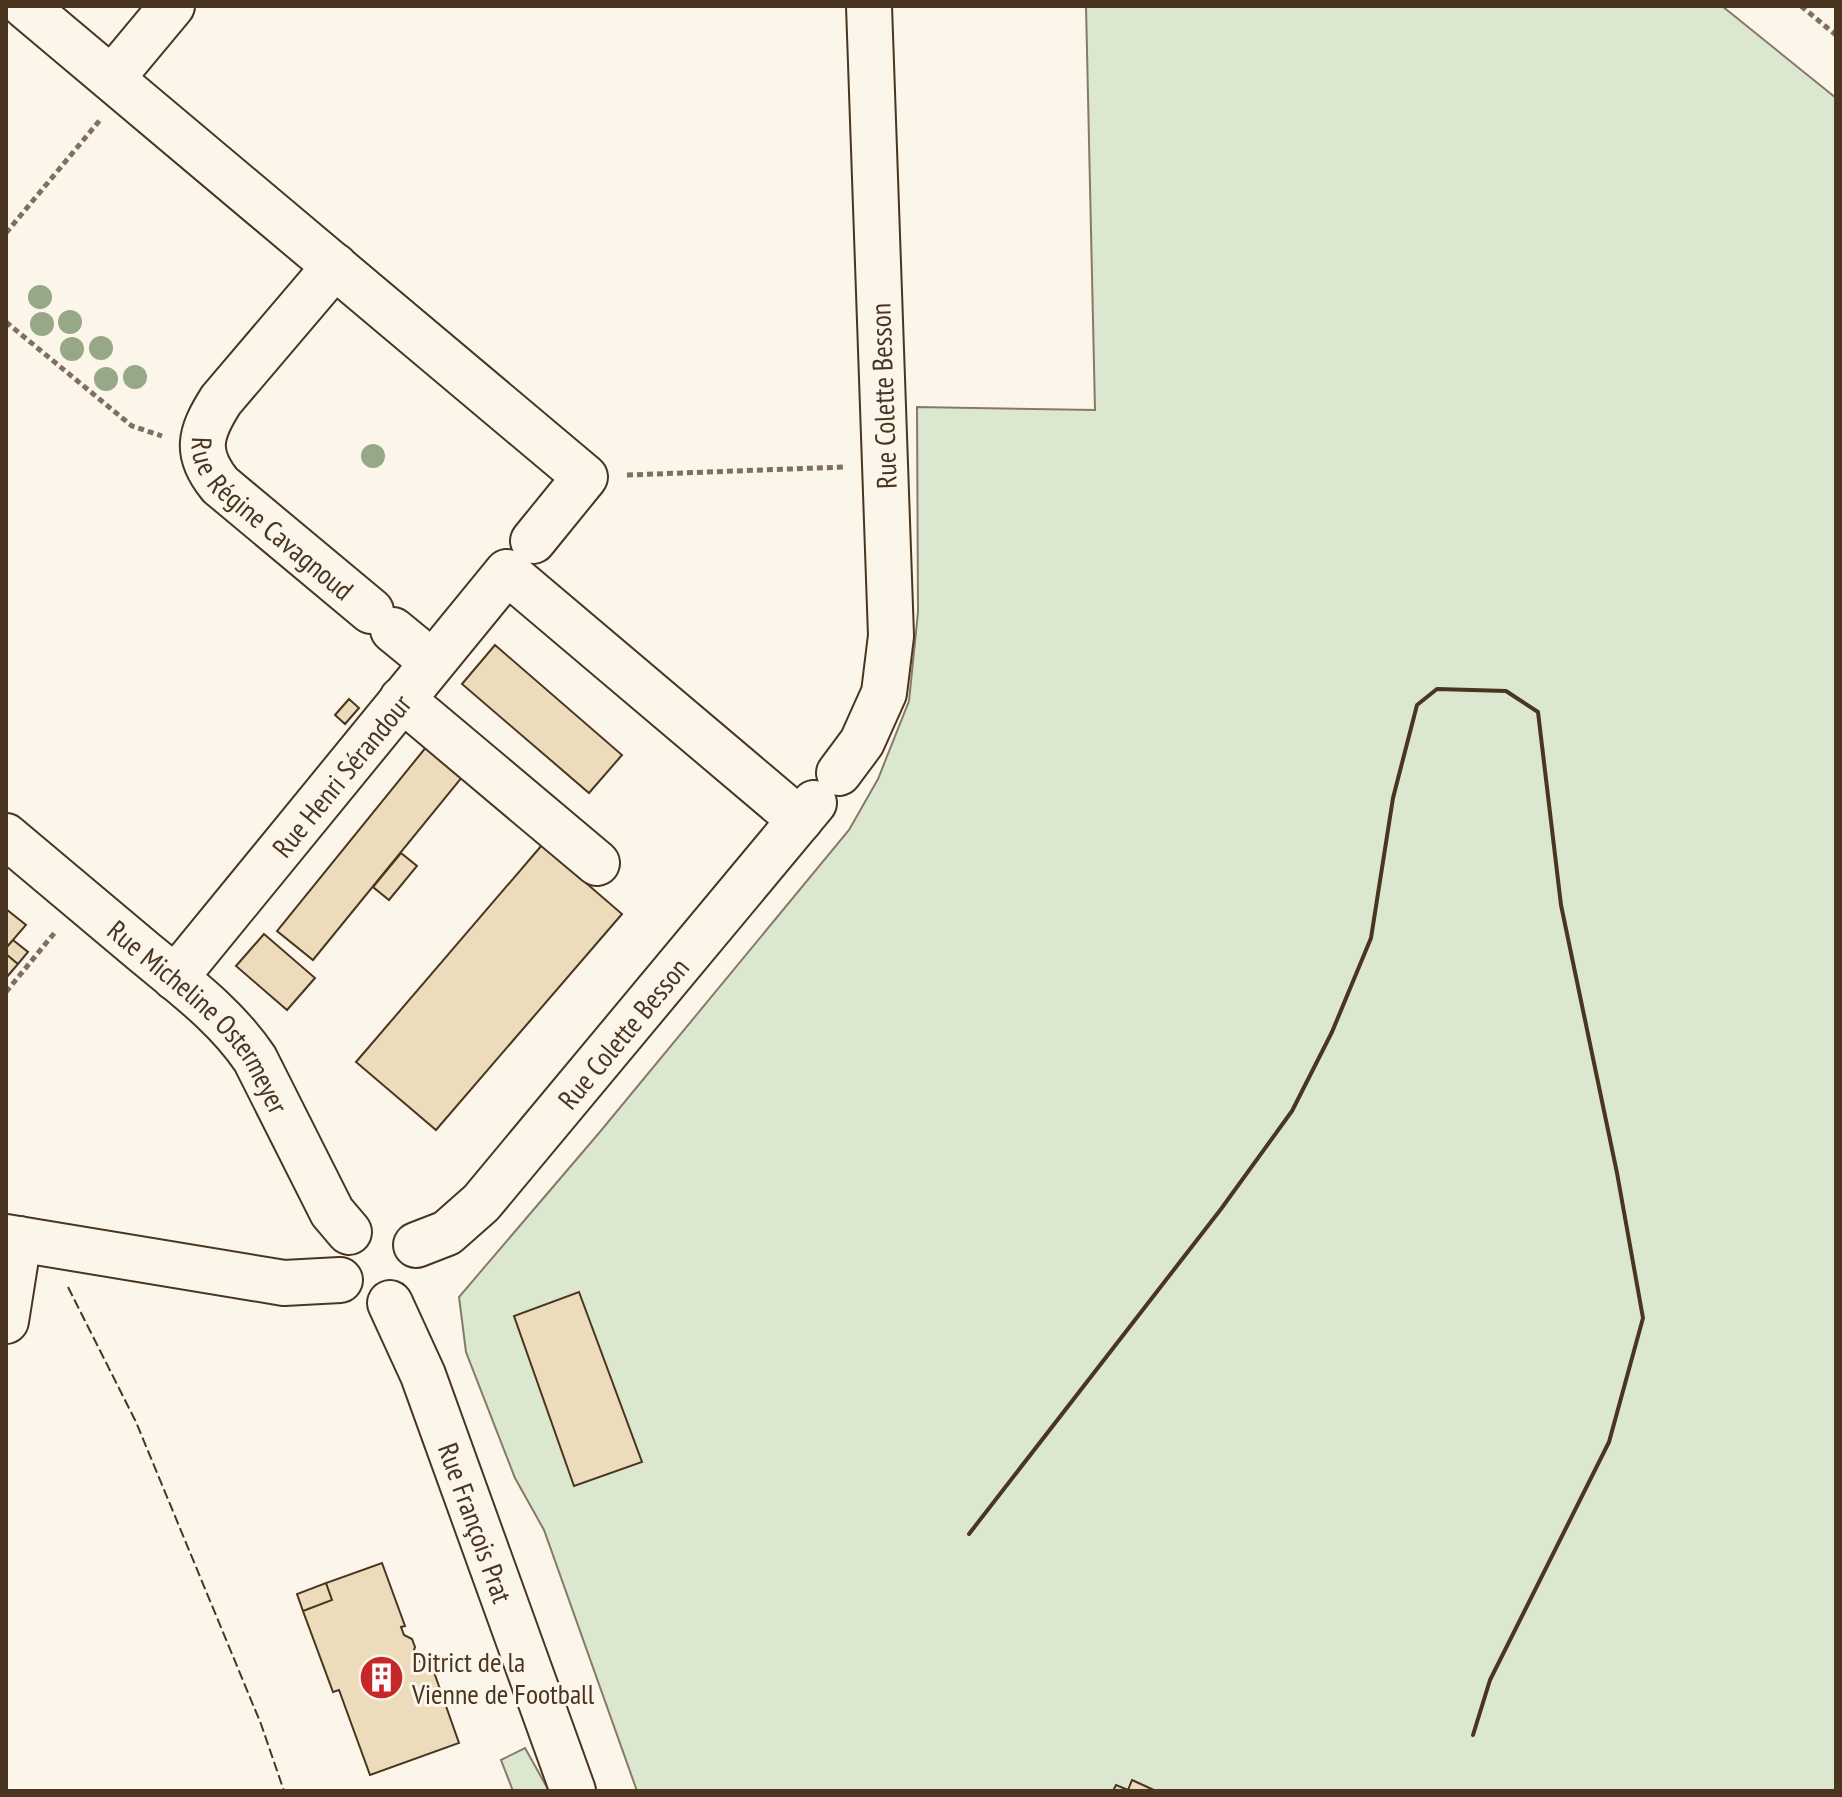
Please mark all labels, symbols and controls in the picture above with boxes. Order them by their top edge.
street label: Rue Colette Besson [861,302,905,490]
street label: Rue Régine Cavagnoud [184,436,362,608]
street label: Rue Henri Sérandour [263,686,419,865]
street label: Rue Micheline Ostermeyer [100,911,298,1119]
street label: Rue Colette Besson [549,949,696,1116]
street label: Rue François Prat [430,1437,522,1608]
place label: Ditrict de la Vienne de Football [411,1643,595,1712]
building icon: Ditrict de la Vienne de Football [357,1653,405,1701]

